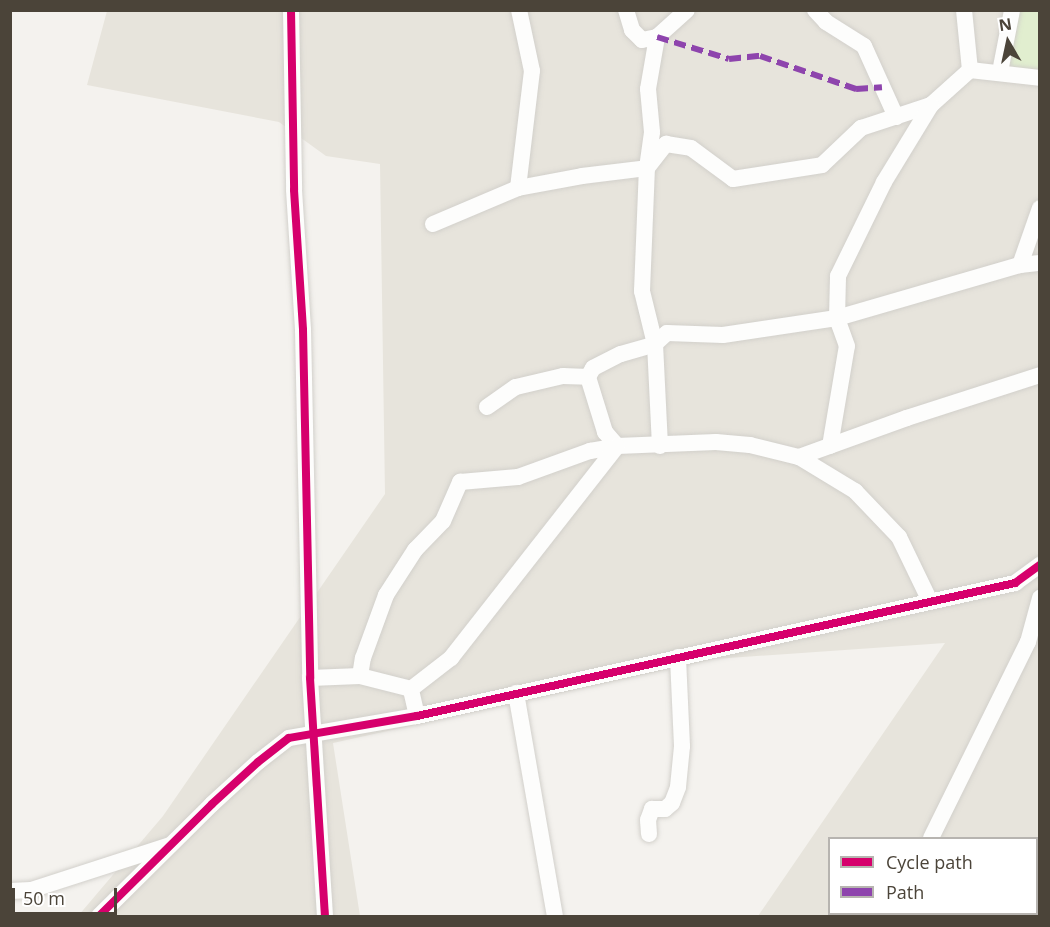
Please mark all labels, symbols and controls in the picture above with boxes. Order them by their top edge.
north arrow [978,12,1038,72]
text: N [997,12,1013,36]
legend [828,837,1038,915]
text: Cycle path [886,850,973,874]
scale bar [15,876,120,914]
text: Path [886,880,924,904]
text: 50 m [23,886,65,910]

